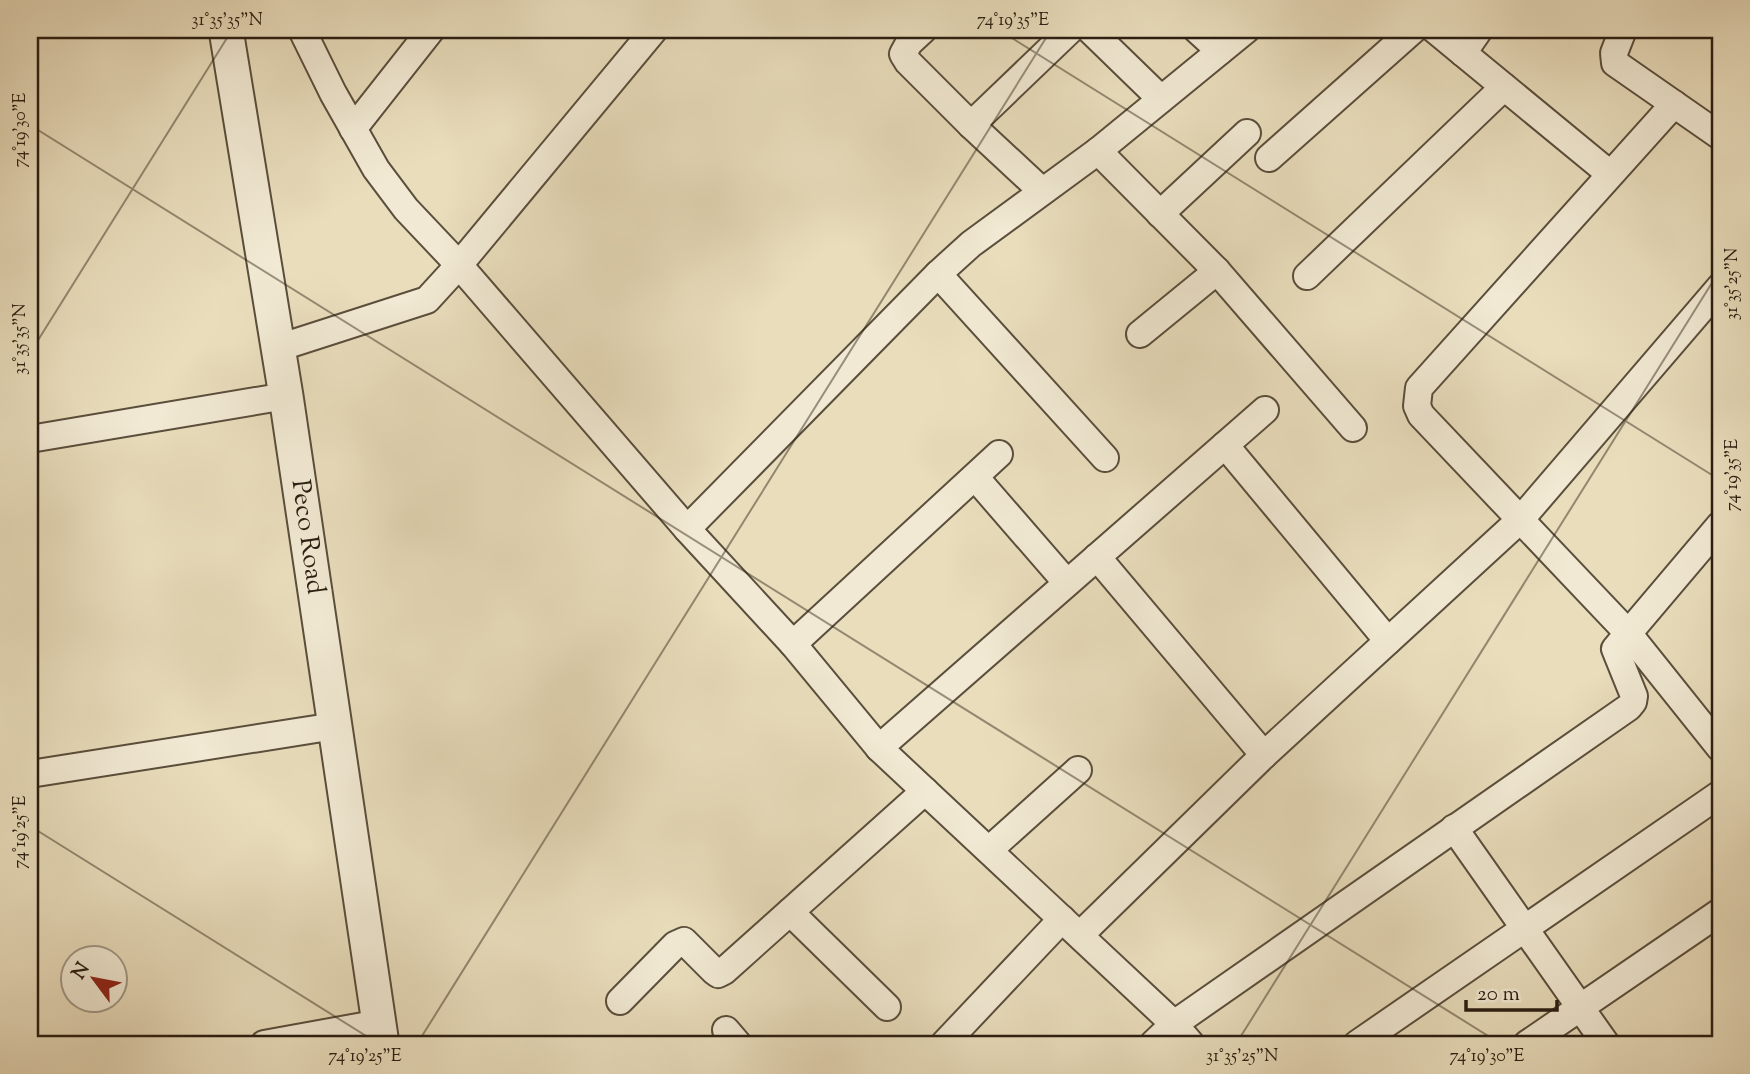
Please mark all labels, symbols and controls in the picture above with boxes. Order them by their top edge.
text: 31°35'35"N [191,8,263,34]
text: 74°19'35"E [977,8,1049,34]
text: 74°19'30"E [8,92,34,168]
text: 31°35'25"N [1720,248,1746,320]
text: 31°35'35"N [8,303,34,375]
text: 74°19'35"E [1720,439,1746,511]
street label: Peco Road [281,477,333,597]
text: 74°19'25"E [8,795,34,869]
north arrow [60,944,130,1014]
text: N [66,958,97,985]
scale bar [1466,969,1558,1013]
text: 20 m [1477,980,1520,1010]
text: 74°19'25"E [328,1044,402,1070]
text: 31°35'25"N [1206,1044,1278,1070]
text: 74°19'30"E [1450,1044,1525,1070]

